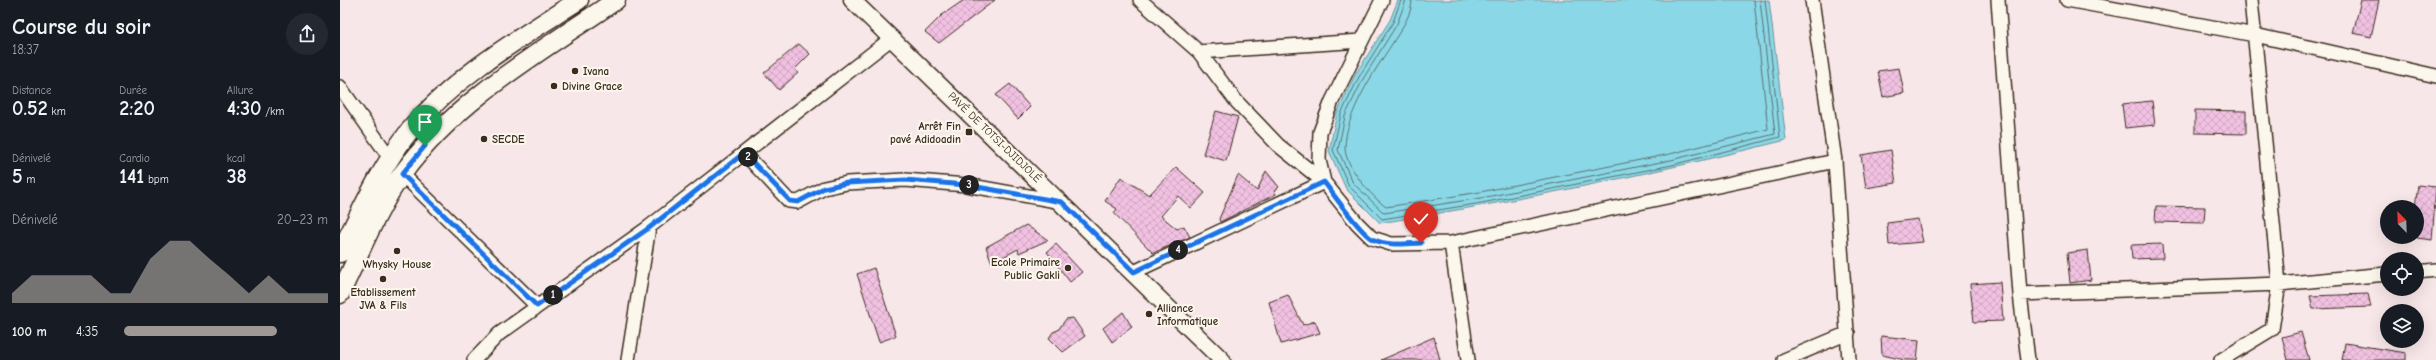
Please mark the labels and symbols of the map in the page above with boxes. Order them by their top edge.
place label: Ivana [583,65,609,78]
marker: Ivana [570,66,580,76]
place label: Divine Grace [562,80,623,93]
marker: Divine Grace [549,81,559,91]
street label: PAVÉ DE TOTSI-DJIDJOLÉ [945,89,1045,186]
pin [408,105,442,146]
place label: Arrêt Fin pavé Adidoadin [890,120,961,146]
marker: Arrêt Fin pavé Adidoadin [964,127,974,137]
place label: SECDE [492,133,525,146]
marker: SECDE [479,134,489,144]
pin: 2 [738,147,758,167]
pin: 3 [959,175,979,195]
north arrow [2380,200,2424,244]
pin [1404,202,1438,243]
pin: 4 [1168,240,1188,260]
marker: Whysky House [392,246,402,256]
place label: Ecole Primaire Public Gakli [991,256,1061,282]
place label: Whysky House [363,258,432,271]
marker: Ecole Primaire Public Gakli [1063,263,1073,273]
marker: Etablissement JVA & Fils [378,274,388,284]
pin: 1 [543,285,563,305]
place label: Etablissement JVA & Fils [351,286,416,312]
place label: Alliance Informatique [1157,302,1219,328]
marker: Alliance Informatique [1144,309,1154,319]

